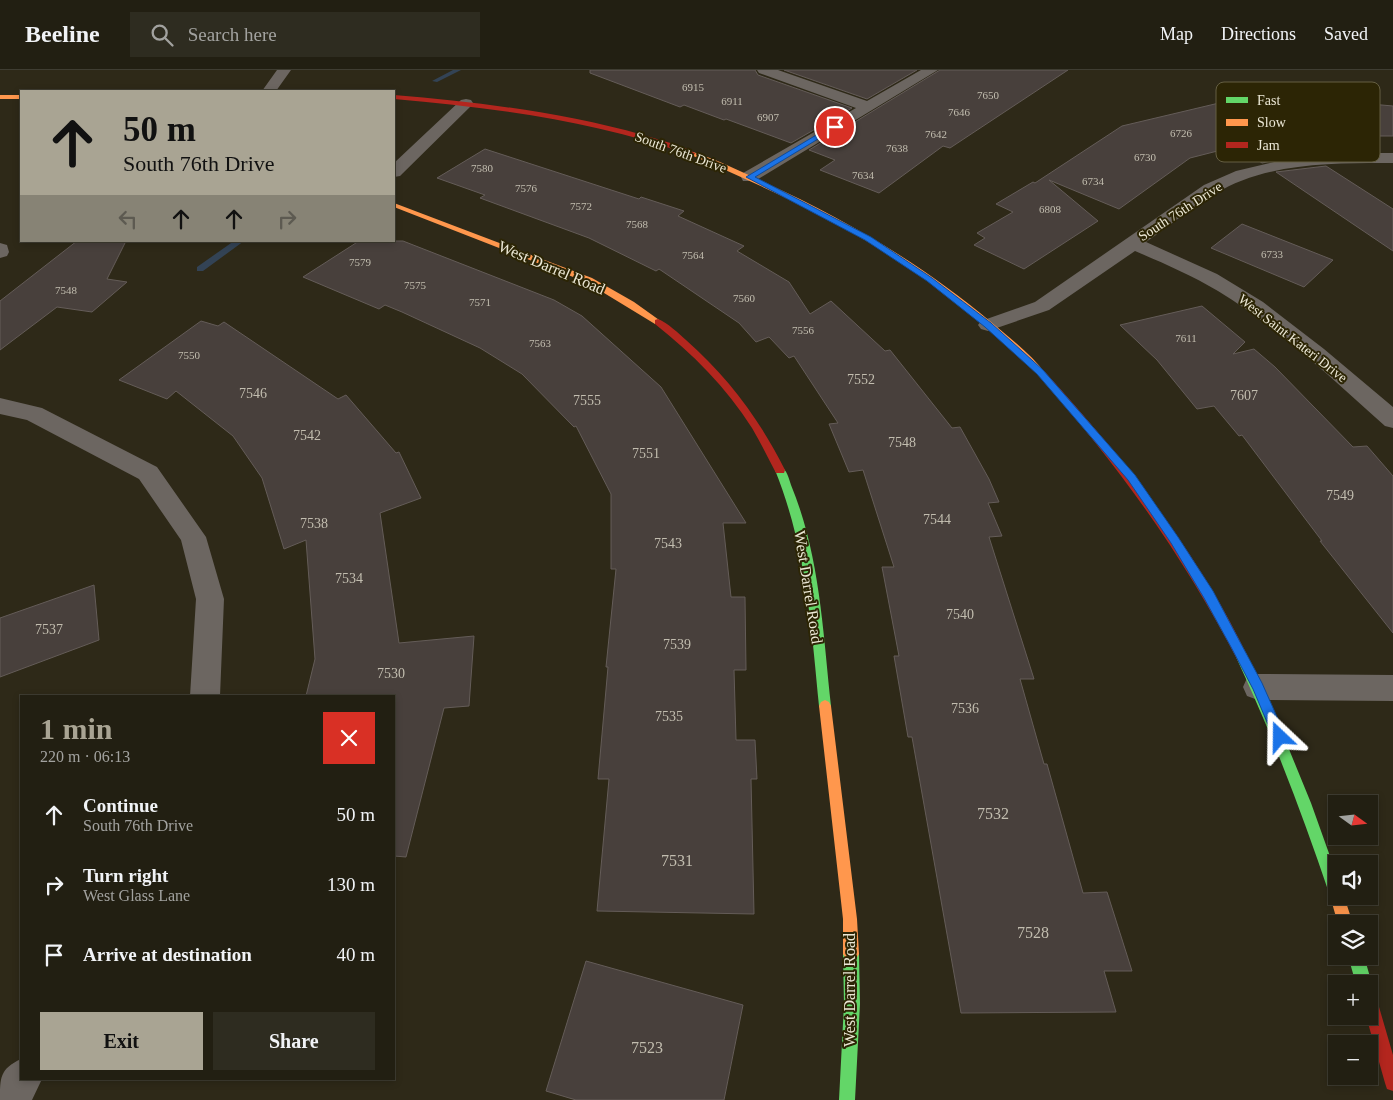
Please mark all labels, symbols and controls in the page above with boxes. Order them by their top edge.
search box [130,12,480,57]
text: Beeline [25,21,100,47]
icon: search [148,21,176,49]
text: Search here [188,24,277,45]
text: Map [1160,24,1193,44]
text: Directions [1221,24,1296,44]
text: Saved [1324,24,1368,44]
house number: 6915 [682,81,705,93]
legend [1216,82,1380,162]
house number: 7650 [977,89,1000,101]
text: Fast [1257,93,1280,108]
house number: 6911 [721,95,743,107]
pin [814,106,856,148]
house number: 7646 [948,106,971,118]
icon: ahead [40,110,105,175]
text: 50 m [123,110,196,149]
house number: 6907 [757,111,780,123]
icon: arrive [821,113,849,141]
text: Slow [1257,115,1287,130]
house number: 6726 [1170,127,1193,139]
house number: 7642 [925,128,947,140]
street label: South 76th Drive [633,129,729,176]
text: Jam [1257,138,1280,153]
house number: 7638 [886,142,909,154]
text: South 76th Drive [123,151,275,176]
house number: 6730 [1134,151,1157,163]
house number: 7580 [471,162,494,174]
house number: 7634 [852,169,875,181]
house number: 6734 [1082,175,1105,187]
street label: South 76th Drive [1136,179,1225,244]
house number: 7576 [515,182,538,194]
house number: 7572 [570,200,592,212]
house number: 6808 [1039,203,1062,215]
icon: left [114,205,142,233]
icon: ahead [167,205,195,233]
icon: ahead [220,205,248,233]
icon: right [273,205,301,233]
house number: 7568 [626,218,649,230]
street label: West Darrel Road [496,237,608,298]
house number: 6733 [1261,248,1284,260]
house number: 7564 [682,249,705,261]
house number: 7579 [349,256,372,268]
house number: 7575 [404,279,427,291]
house number: 7548 [55,284,78,296]
street label: West Saint Kateri Drive [1235,291,1350,385]
house number: 7560 [733,292,756,304]
house number: 7571 [469,296,491,308]
house number: 7556 [792,324,815,336]
house number: 7611 [1175,332,1197,344]
house number: 7563 [529,337,552,349]
house number: 7550 [178,349,201,361]
house number: 7552 [847,372,875,387]
house number: 7546 [239,386,267,401]
house number: 7607 [1230,388,1258,403]
house number: 7555 [573,393,601,408]
house number: 7542 [293,428,321,443]
house number: 7548 [888,435,916,450]
house number: 7551 [632,446,660,461]
house number: 7549 [1326,488,1354,503]
house number: 7544 [923,512,951,527]
house number: 7538 [300,516,328,531]
street label: West Darrel Road [791,529,826,645]
house number: 7543 [654,536,682,551]
house number: 7534 [335,571,363,586]
house number: 7540 [946,607,974,622]
house number: 7537 [35,622,63,637]
house number: 7539 [663,637,691,652]
house number: 7530 [377,666,405,681]
house number: 7536 [951,701,979,716]
house number: 7535 [655,709,683,724]
position arrow [1253,710,1305,762]
text: 1 min [40,712,113,745]
button: close [323,712,375,764]
text: 220 m · 06:13 [40,748,130,765]
text: Continue [83,795,158,816]
north arrow [1328,795,1378,845]
map controls [1328,795,1378,1085]
icon: ahead [40,801,68,829]
text: 50 m [336,804,375,825]
house number: 7532 [977,805,1009,822]
text: South 76th Drive [83,817,193,834]
house number: 7531 [661,852,693,869]
button: sound [1328,855,1378,905]
text: Turn right [83,865,168,886]
icon: right [40,871,68,899]
text: 130 m [327,874,375,895]
text: West Glass Lane [83,887,190,904]
button: layers [1328,915,1378,965]
house number: 7528 [1017,924,1049,941]
street label: West Darrel Road [841,933,858,1047]
icon: arrive [40,941,68,969]
text: Arrive at destination [83,944,252,965]
text: 40 m [336,944,375,965]
button: + [1328,975,1378,1025]
button: Exit [40,1012,203,1070]
button: Share [213,1012,375,1070]
button: − [1328,1035,1378,1085]
house number: 7523 [631,1039,663,1056]

